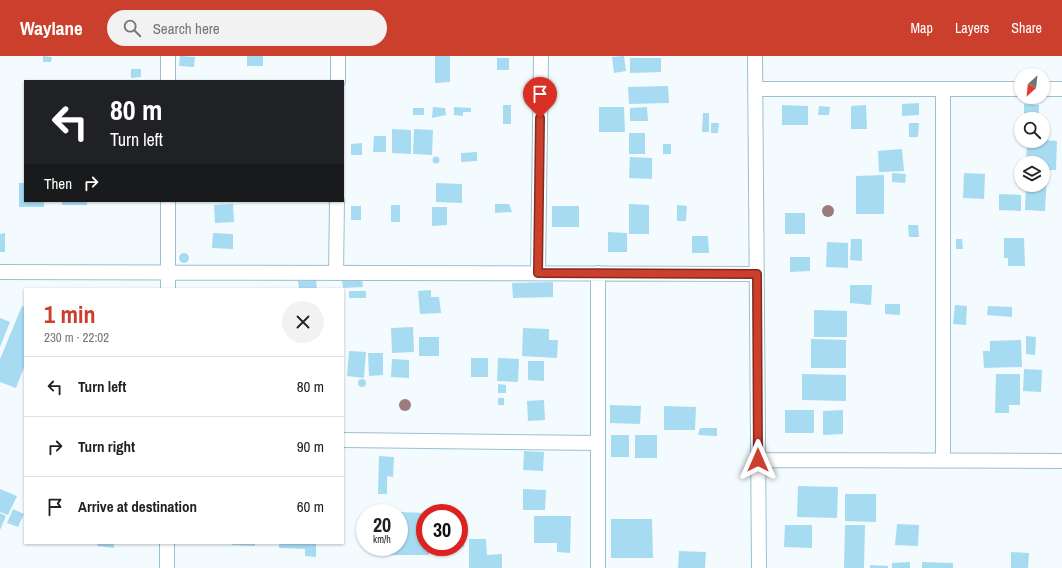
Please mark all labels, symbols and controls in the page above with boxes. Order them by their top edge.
search box [107,10,387,46]
text: Waylane [20,15,83,41]
icon: search [121,17,143,39]
text: Search here [153,18,220,39]
text: Map [911,19,933,37]
text: Layers [955,19,989,37]
text: Share [1011,19,1042,37]
north arrow [1014,68,1050,104]
map controls [1014,68,1050,192]
pin [523,77,557,118]
icon: arrive [529,83,551,105]
text: 80 m [110,91,162,129]
icon: left [44,96,96,148]
button: search [1014,112,1050,148]
text: Turn left [110,127,163,152]
button: layers [1014,156,1050,192]
icon: right [80,172,102,194]
text: Then [44,173,72,194]
text: 1 min [44,298,95,330]
button: close [282,301,324,343]
text: 230 m · 22:02 [44,329,109,346]
icon: left [44,376,66,398]
text: Turn left [78,376,126,397]
text: 80 m [297,376,324,397]
icon: right [44,436,66,458]
text: Turn right [78,436,135,457]
text: 90 m [297,436,324,457]
position arrow [737,439,779,481]
icon: arrive [44,496,66,518]
text: Arrive at destination [78,496,197,517]
text: 60 m [297,496,324,517]
speed limit sign: 30 [416,504,468,556]
text: 20 [373,511,391,538]
text: km/h [373,533,391,546]

